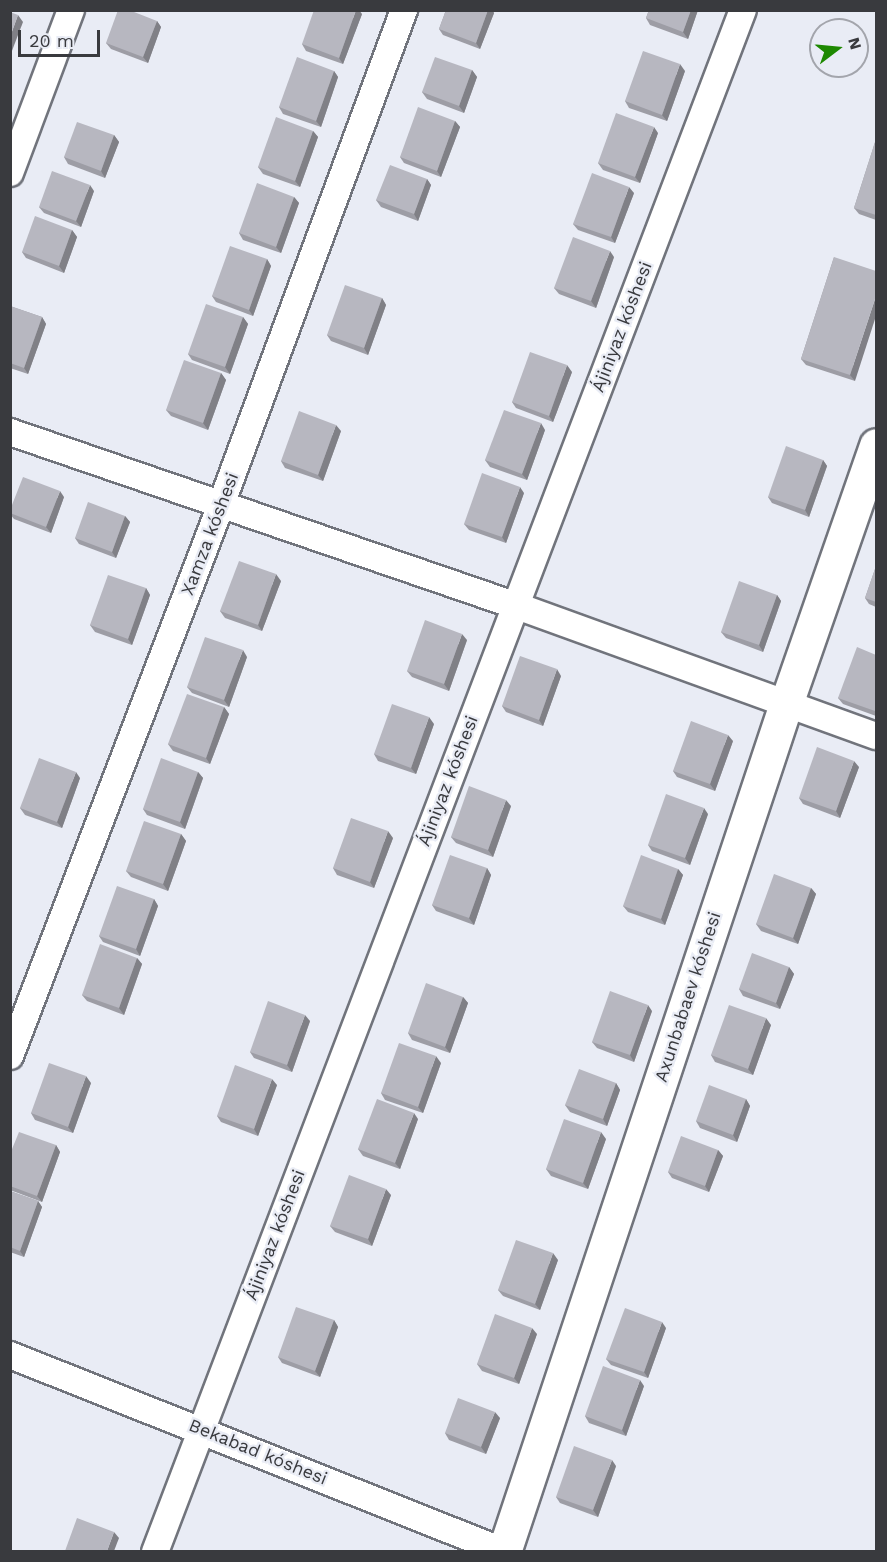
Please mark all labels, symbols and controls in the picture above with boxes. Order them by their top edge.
scale bar [21,18,104,56]
north arrow [809,18,869,78]
text: 20 m [29,30,74,51]
text: N [844,35,866,52]
street label: Ájiniyaz kóshesi [587,259,657,395]
street label: Xamza kóshesi [177,469,243,599]
street label: Ájiniyaz kóshesi [413,713,483,849]
street label: Axunbabaev kóshesi [650,909,726,1085]
street label: Ájiniyaz kóshesi [240,1167,310,1303]
street label: Bekabad kóshesi [186,1414,330,1490]

